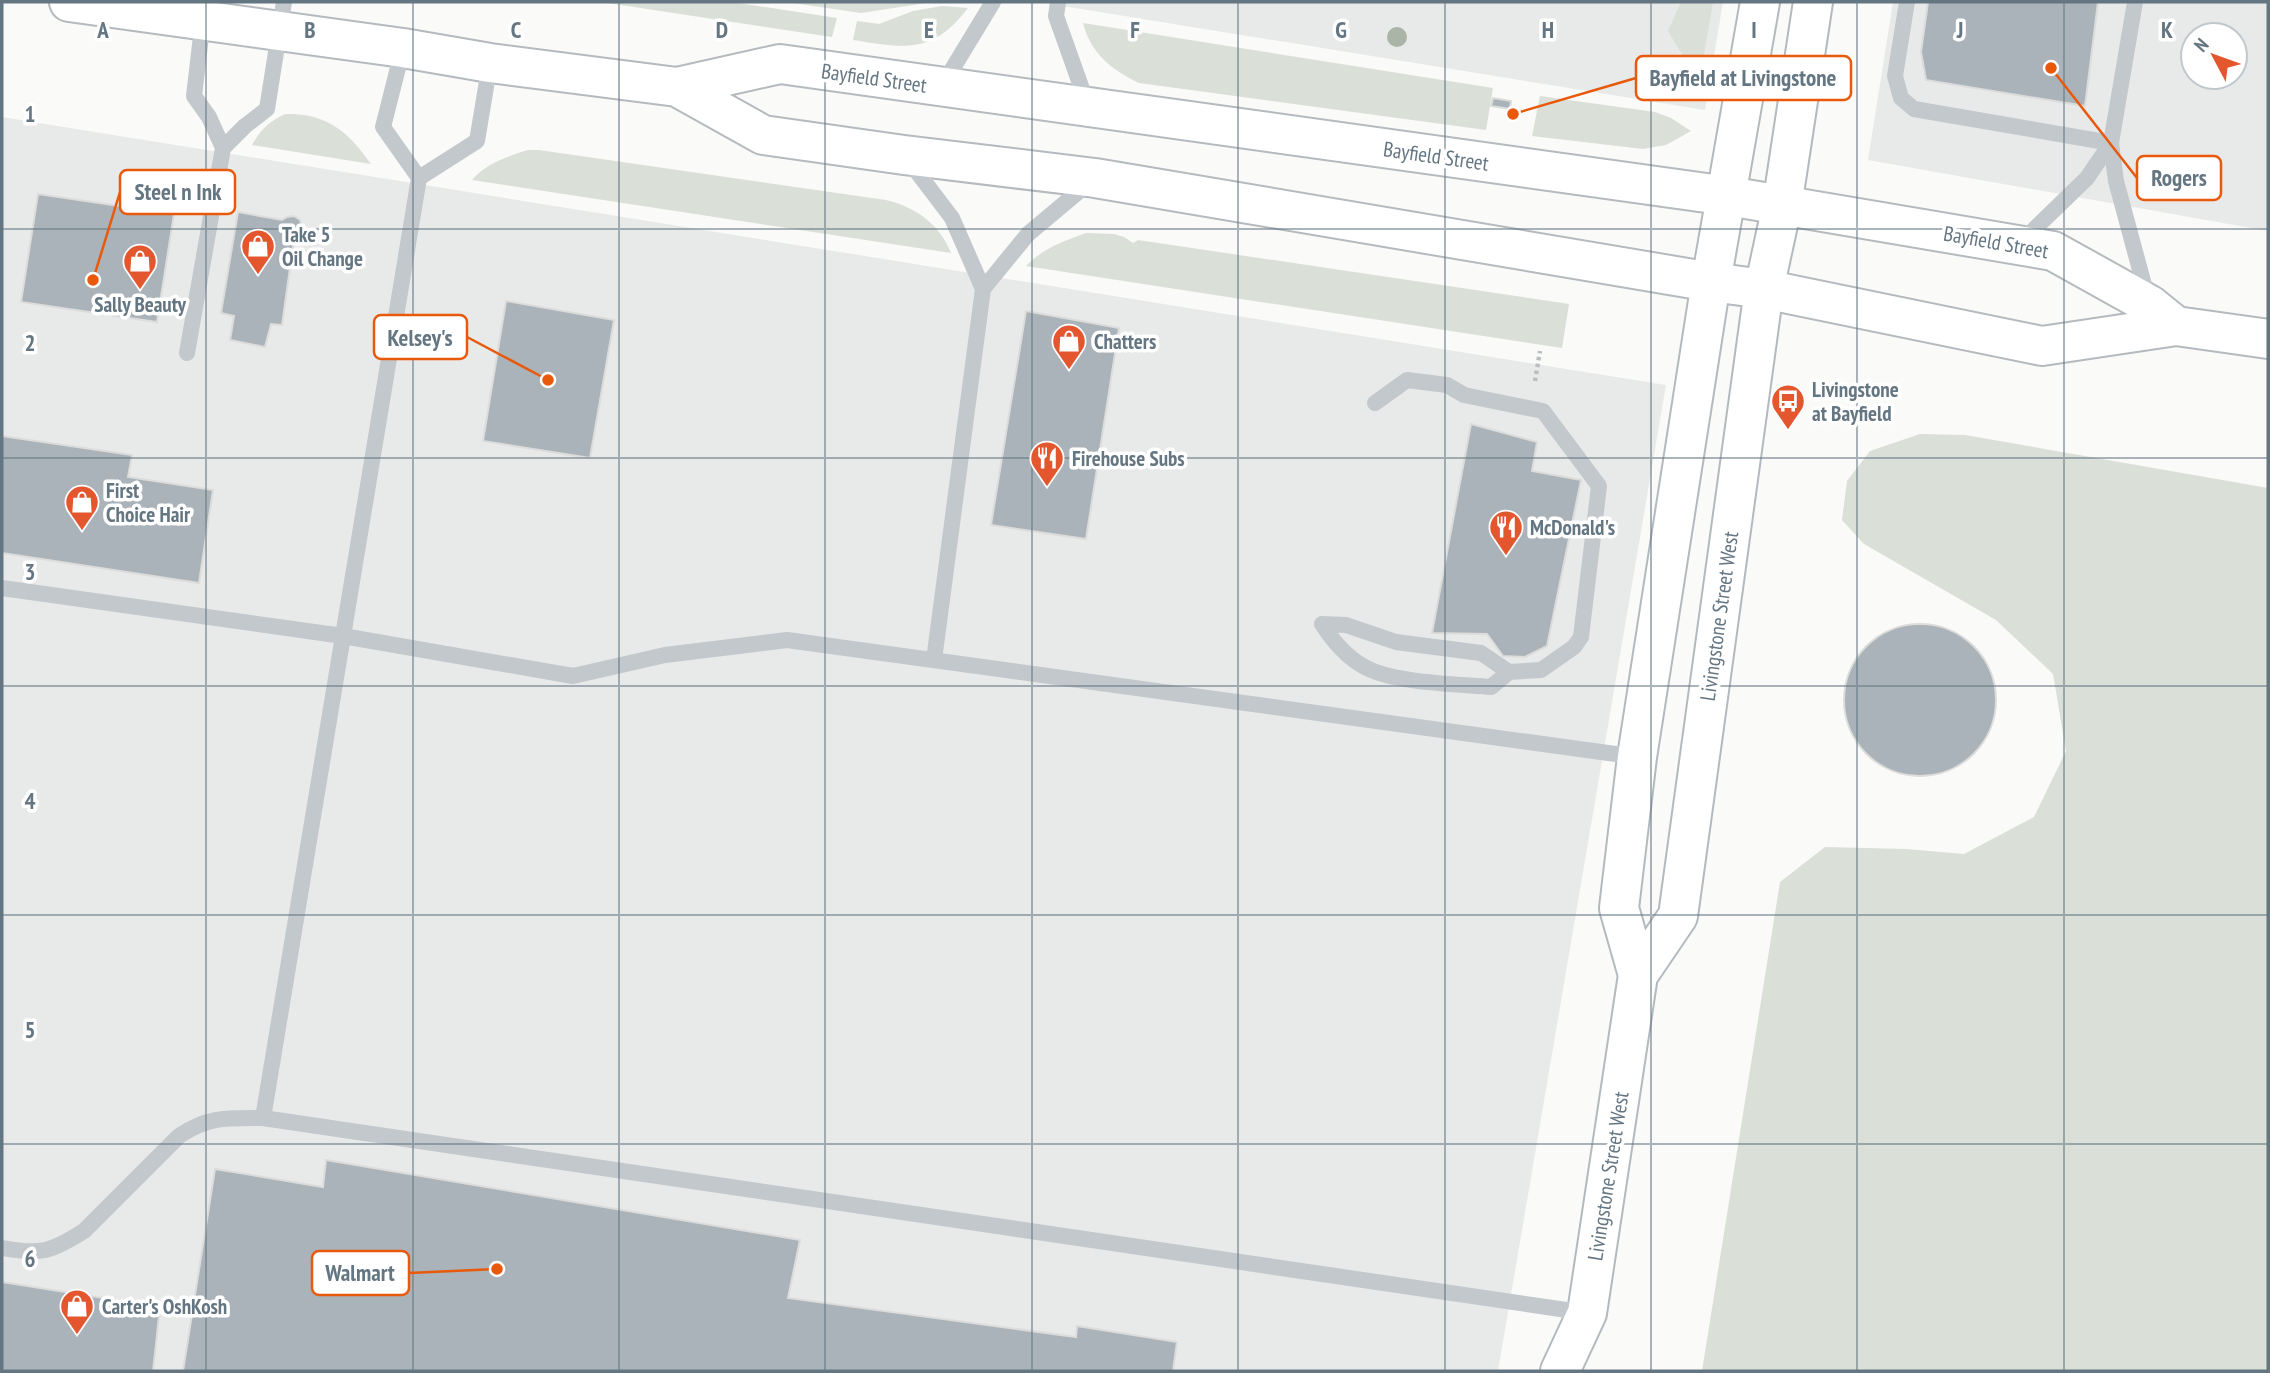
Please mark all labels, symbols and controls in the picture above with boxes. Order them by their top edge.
text: A [96,15,109,44]
text: B [304,15,316,44]
text: C [511,15,522,44]
text: D [716,15,728,44]
text: E [924,15,934,44]
text: F [1130,15,1140,44]
text: G [1335,15,1347,44]
text: H [1542,15,1554,44]
text: I [1751,15,1757,44]
text: J [1956,15,1963,44]
text: K [2161,15,2173,44]
north arrow [2179,21,2249,91]
text: N [2189,33,2214,57]
callout: Bayfield at Livingstone [1636,56,1851,100]
street label: Bayfield Street [820,57,929,99]
text: Bayfield at Livingstone [1650,63,1837,92]
text: 1 [25,99,36,128]
street label: Bayfield Street [1382,135,1491,177]
callout: Rogers [2137,156,2221,200]
text: Rogers [2151,163,2207,192]
callout: Steel n Ink [120,170,235,214]
text: Steel n Ink [134,177,222,206]
street label: Bayfield Street [1941,220,2051,265]
place label: Take 5 Oil Change [282,221,363,272]
shop icon: Take 5 Oil Change [239,227,277,276]
shop icon: Sally Beauty [121,242,159,291]
place label: Sally Beauty [94,291,186,318]
callout: Kelsey's [374,315,467,359]
shop icon: Chatters [1050,322,1088,371]
text: Kelsey's [388,323,452,352]
text: 2 [25,328,36,357]
place label: Chatters [1094,328,1156,355]
place label: Livingstone at Bayfield [1812,376,1899,427]
bus stop icon: Livingstone at Bayfield [1769,382,1807,431]
restaurant icon: Firehouse Subs [1028,439,1066,488]
place label: Firehouse Subs [1072,445,1185,472]
place label: First Choice Hair [106,477,191,528]
shop icon: First Choice Hair [63,483,101,532]
restaurant icon: McDonald's [1487,508,1525,557]
place label: McDonald's [1530,514,1615,541]
street label: Livingstone Street West [1694,529,1744,702]
text: 3 [25,557,36,586]
text: 4 [25,786,36,815]
text: 5 [25,1015,36,1044]
street label: Livingstone Street West [1581,1089,1635,1263]
text: 6 [25,1244,36,1273]
callout: Walmart [312,1251,409,1295]
text: Walmart [324,1258,395,1287]
shop icon: Carter's OshKosh [58,1287,96,1336]
place label: Carter's OshKosh [102,1293,227,1320]

